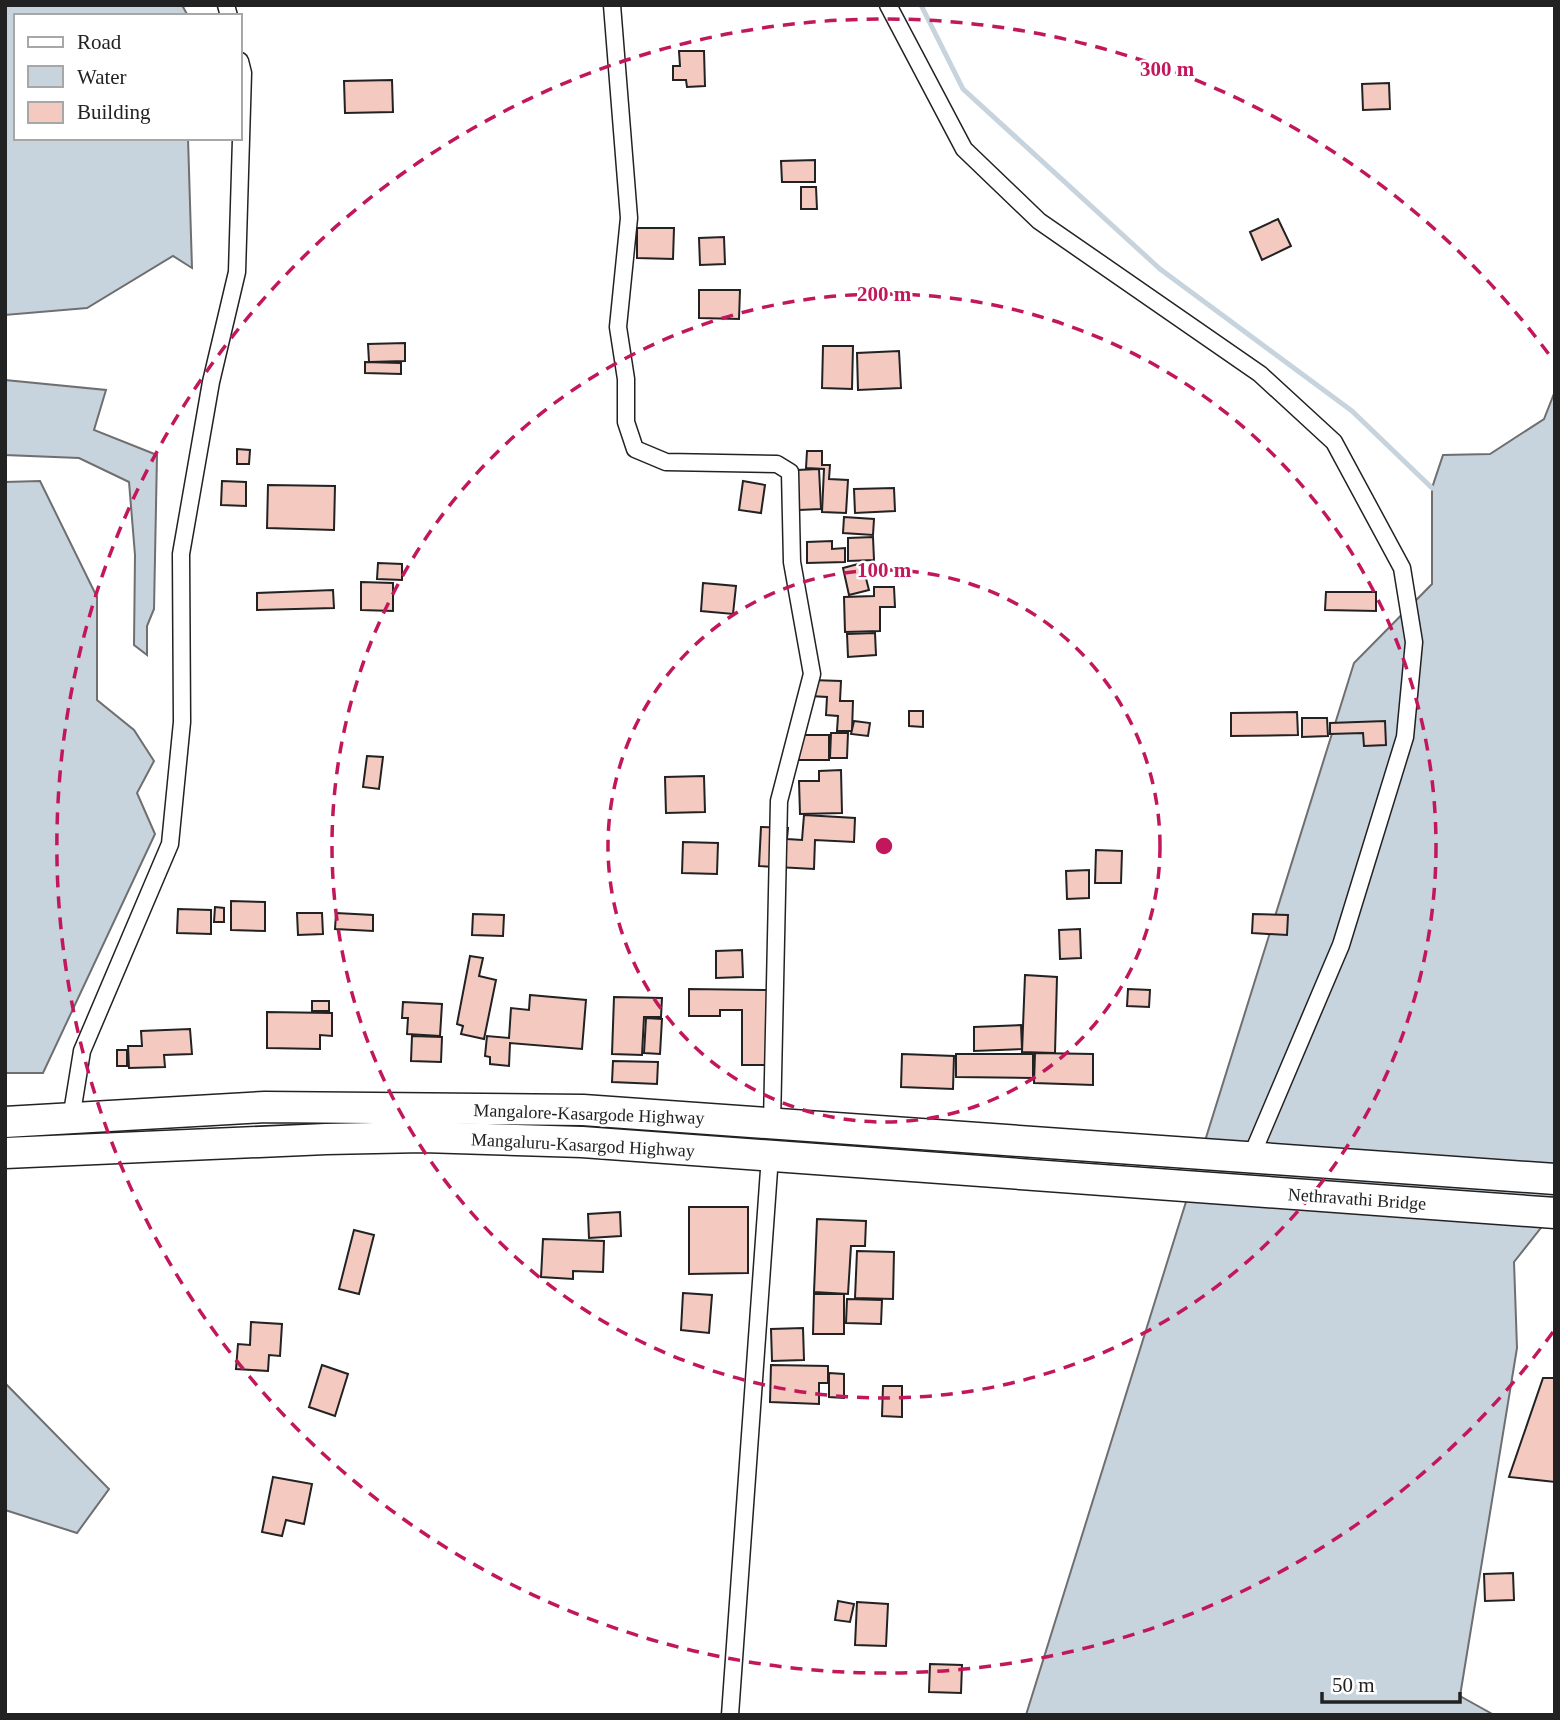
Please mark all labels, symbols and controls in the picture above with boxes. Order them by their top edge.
legend [14,14,242,140]
text: Road [77,30,122,54]
text: 300 m [1140,57,1195,81]
text: Water [77,65,127,89]
text: Building [77,100,151,124]
text: 200 m [857,282,912,306]
text: 100 m [857,558,912,582]
centre of rings [872,834,896,858]
street label: Mangalore-Kasargode Highway [473,1100,705,1128]
street label: Mangaluru-Kasargod Highway [471,1129,695,1161]
street label: Nethravathi Bridge [1287,1184,1427,1214]
scale bar [1322,1660,1460,1704]
text: 50 m [1332,1673,1375,1697]

